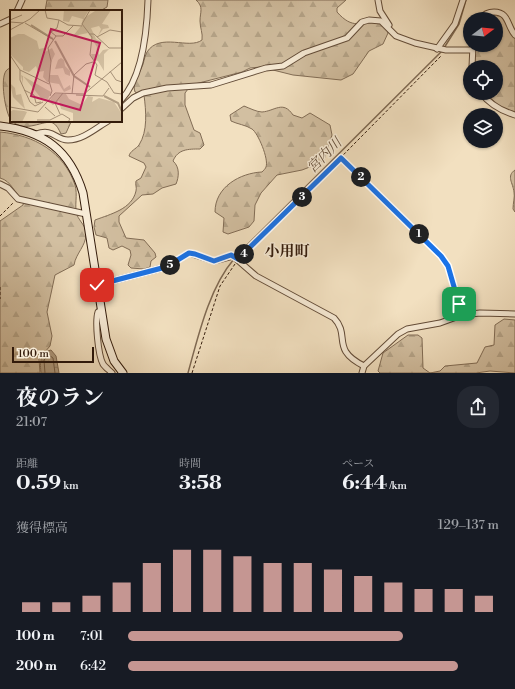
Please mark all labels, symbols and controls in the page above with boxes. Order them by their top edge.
inset map [10,10,122,122]
north arrow [463,12,503,52]
map controls [463,12,503,148]
button: locate [463,60,503,100]
button: layers [463,108,503,148]
water label: 宮内川 [303,133,347,177]
pin: 2 [351,167,371,187]
text: 2 [358,170,364,184]
pin: 3 [292,187,312,207]
text: 3 [299,190,305,204]
pin: 1 [409,224,429,244]
text: 1 [416,227,422,241]
district label: 小用町 [264,242,310,261]
pin: 4 [234,244,254,264]
text: 4 [240,247,248,261]
pin: 5 [160,255,180,275]
text: 5 [167,258,173,272]
pin [80,268,114,302]
icon: check [86,274,108,296]
pin [442,287,476,321]
icon: arrive [448,293,470,315]
scale bar [12,345,94,364]
text: 100 m [18,347,49,361]
text: 夜のラン [16,385,104,412]
button: share [457,386,499,428]
text: 21:07 [16,414,47,430]
text: 距離 [16,457,38,471]
text: 時間 [179,457,201,471]
text: ペース [342,457,374,471]
text: 0.59 [16,471,61,496]
text: 3:58 [179,471,222,496]
text: 6:44 [342,471,387,496]
text: km [61,479,79,493]
text: /km [387,479,407,493]
text: 129–137 m [438,517,499,533]
text: 獲得標高 [16,520,68,536]
text: 100 m [16,628,55,644]
text: 7:01 [80,628,103,644]
text: 200 m [16,658,57,674]
text: 6:42 [80,658,106,674]

